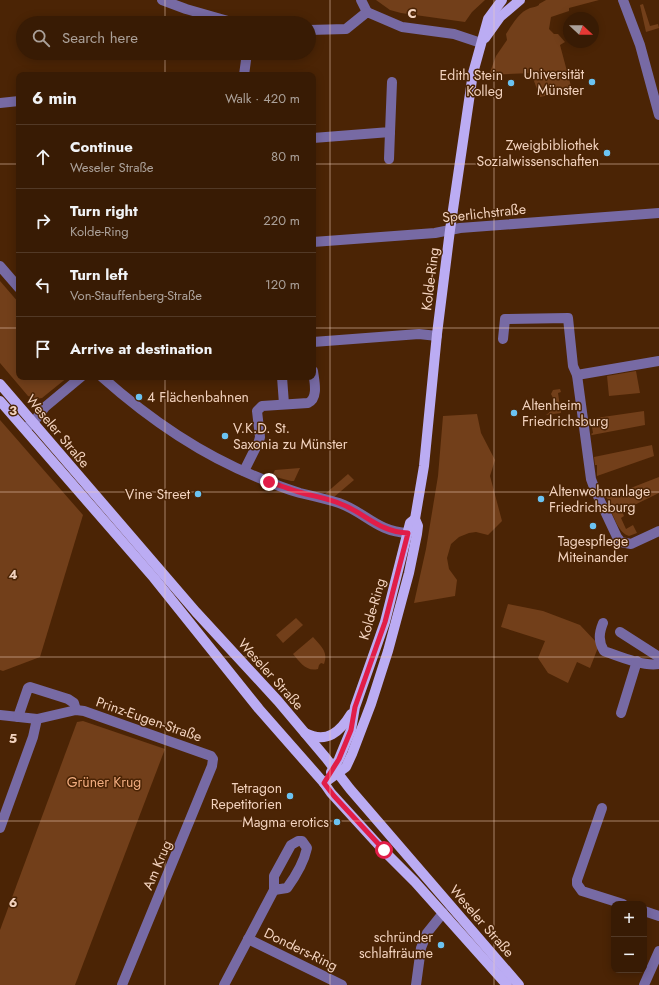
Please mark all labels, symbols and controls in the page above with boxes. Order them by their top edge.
text: C [407,4,417,23]
north arrow [563,12,599,48]
search box [16,16,316,60]
icon: search [30,27,52,49]
text: Search here [62,27,138,49]
place label: Universität Münster [523,64,585,100]
place label: Edith Stein Kolleg [440,65,503,101]
marker: Universität Münster [587,77,597,87]
marker: Edith Stein Kolleg [506,78,516,88]
text: 6 min [32,86,77,110]
text: Walk · 420 m [225,89,300,108]
place label: Zweigbibliothek Sozialwissenschaften [477,135,600,171]
text: Continue [70,136,133,158]
icon: ahead [32,146,54,168]
text: 80 m [271,147,300,166]
marker: Zweigbibliothek Sozialwissenschaften [602,148,612,158]
text: Weseler Straße [70,158,154,177]
street label: Sperlichstraße [441,199,527,227]
text: Turn right [70,200,138,222]
icon: right [32,210,54,232]
text: 220 m [263,211,300,230]
text: Kolde-Ring [70,222,129,241]
street label: Kolde-Ring [416,246,444,312]
text: Turn left [70,264,128,286]
icon: left [32,274,54,296]
text: 120 m [265,275,300,294]
text: Von-Stauffenberg-Straße [70,286,202,305]
icon: arrive [32,338,54,360]
text: Arrive at destination [70,338,212,360]
place label: 4 Flächenbahnen [147,387,249,407]
street label: Weseler Straße [21,390,95,472]
marker: 4 Flächenbahnen [134,392,144,402]
place label: Altenheim Friedrichsburg [522,395,608,431]
text: 3 [9,401,17,420]
marker: Altenheim Friedrichsburg [509,408,519,418]
place label: V.K.D. St. Saxonia zu Münster [233,418,348,454]
marker: V.K.D. St. Saxonia zu Münster [220,431,230,441]
route end [260,473,278,491]
place label: Altenwohnanlage Friedrichsburg [549,481,650,517]
place label: Vine Street [125,484,191,504]
marker: Vine Street [193,489,203,499]
marker: Altenwohnanlage Friedrichsburg [536,494,546,504]
marker: Tagespflege Miteinander [588,521,598,531]
place label: Tagespflege Miteinander [558,531,629,567]
text: 4 [8,565,18,584]
street label: Kolde-Ring [354,576,390,642]
street label: Weseler Straße [233,634,309,714]
street label: Prinz-Eugen-Straße [93,692,205,746]
text: 5 [9,729,17,748]
park label: Grüner Krug [67,772,141,792]
place label: Tetragon Repetitorien [211,778,282,814]
marker: Tetragon Repetitorien [285,791,295,801]
place label: Magma erotics [242,812,329,832]
marker: Magma erotics [332,817,342,827]
street label: Am Krug [138,837,176,893]
route start [375,841,393,859]
street label: Weseler Straße [445,881,519,961]
text: 6 [9,893,18,912]
map controls [611,901,647,973]
button: + [611,901,647,937]
street label: Donders-Ring [261,922,341,976]
place label: schründer schlafträume [359,927,433,963]
button: − [611,937,647,973]
marker: schründer schlafträume [436,940,446,950]

